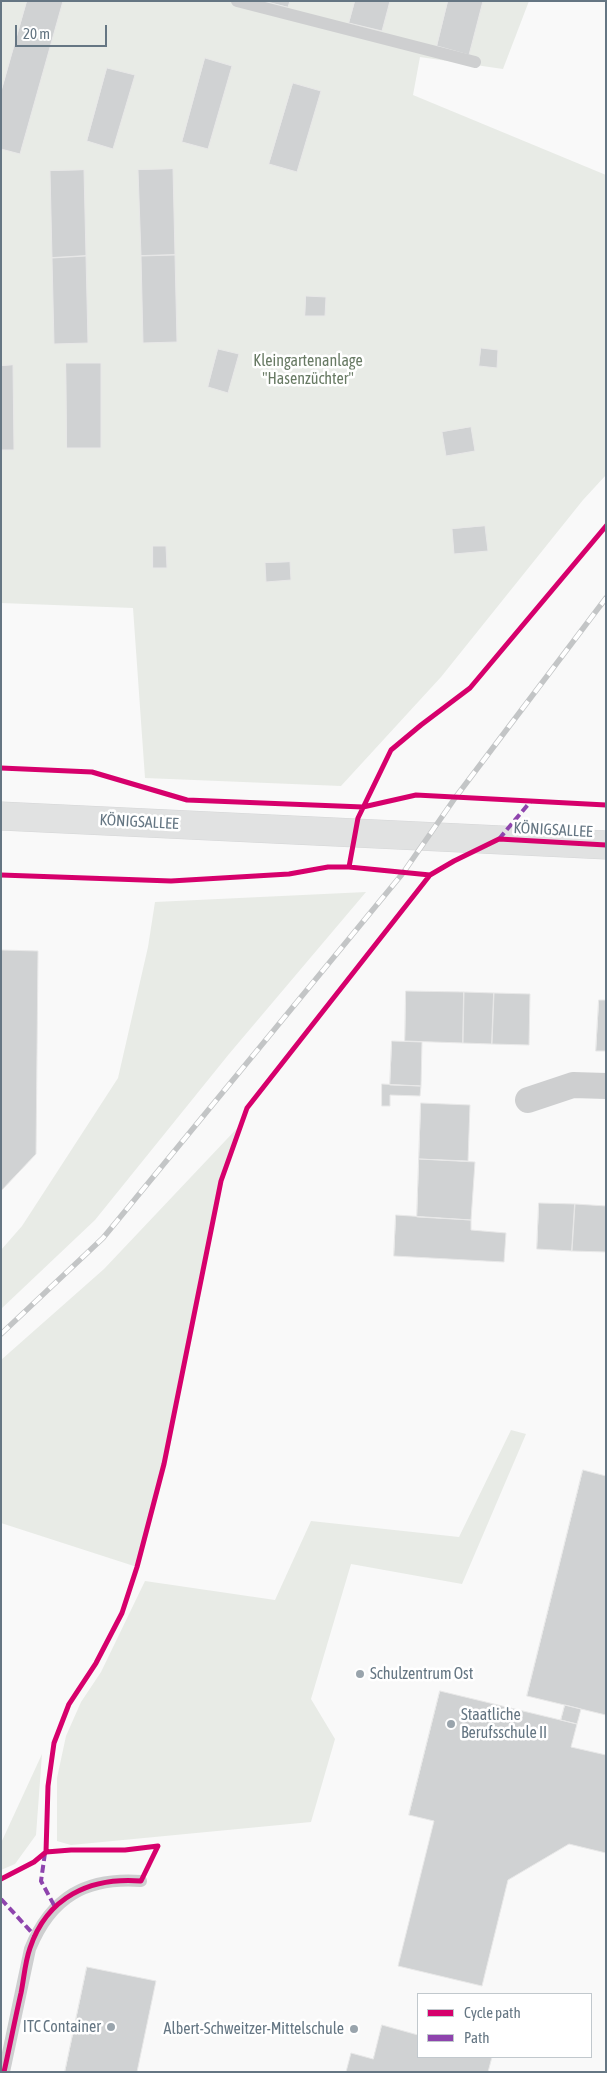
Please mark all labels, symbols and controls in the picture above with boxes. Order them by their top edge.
scale bar [18,15,110,47]
text: 20 m [23,25,50,42]
park label: Kleingartenanlage "Hasenzüchter" [253,351,363,389]
street label: KÖNIGSALLEE [99,810,179,834]
street label: KÖNIGSALLEE [513,818,593,842]
place label: Schulzentrum Ost [370,1664,473,1684]
marker: Schulzentrum Ost [354,1668,366,1680]
place label: Staatliche Berufsschule II [461,1705,547,1743]
marker: Staatliche Berufsschule II [445,1718,457,1730]
legend [417,1993,592,2058]
text: Cycle path [464,2004,521,2021]
place label: ITC Container [23,2017,101,2037]
place label: Albert-Schweitzer-Mittelschule [164,2019,344,2039]
marker: ITC Container [105,2021,117,2033]
marker: Albert-Schweitzer-Mittelschule [348,2023,360,2035]
text: Path [464,2029,490,2046]

